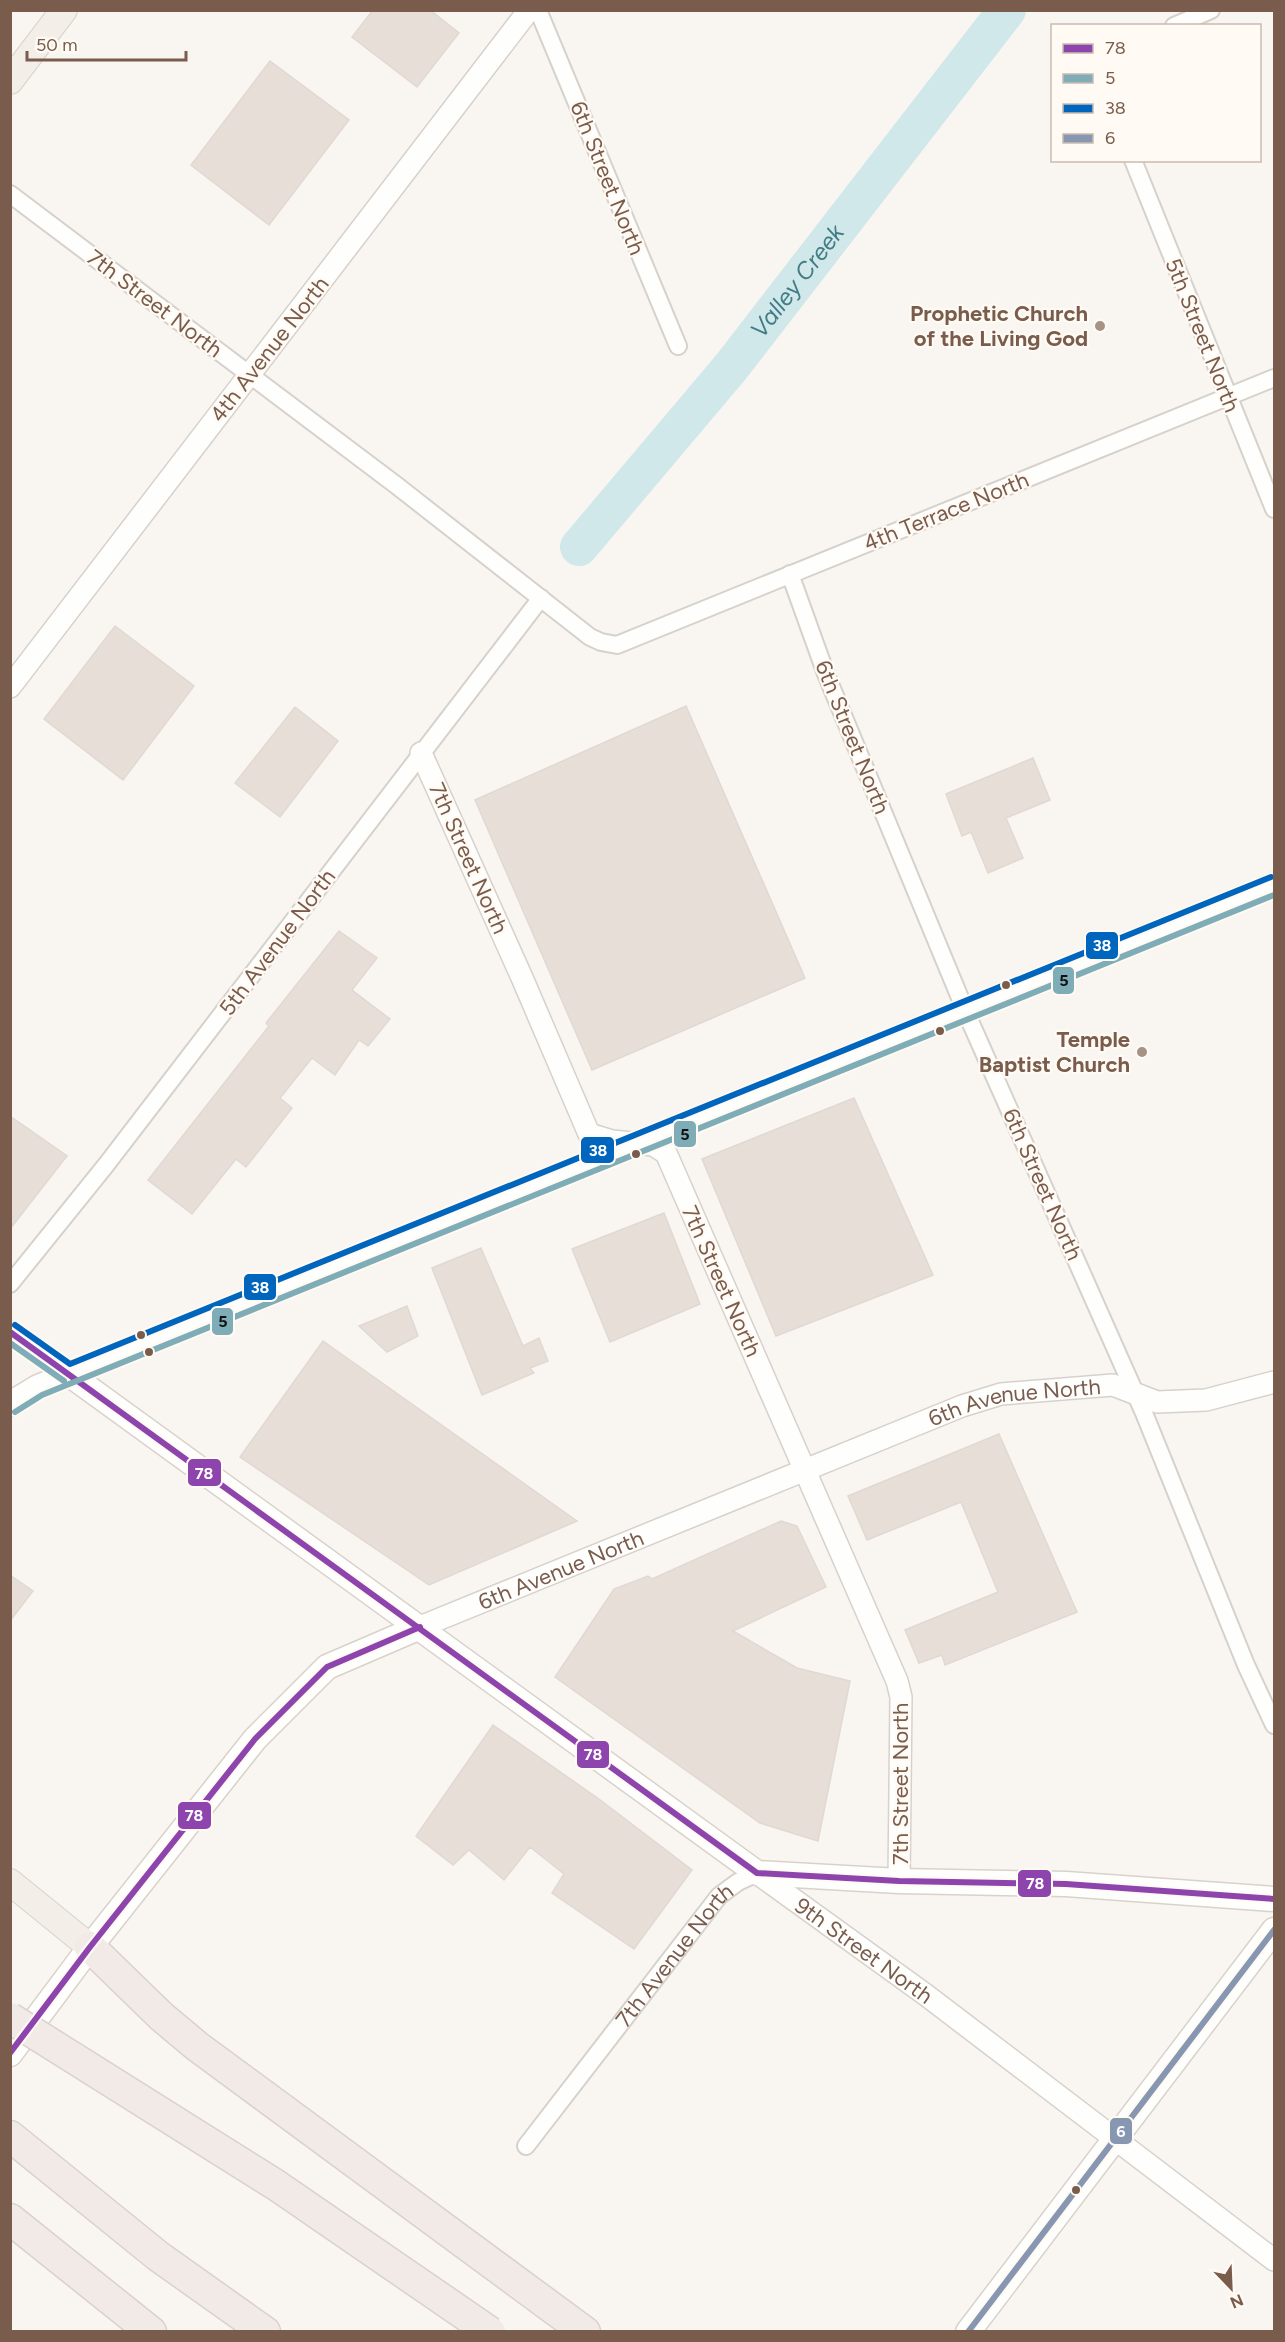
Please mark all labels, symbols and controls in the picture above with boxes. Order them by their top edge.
scale bar [27,24,186,62]
legend [1051,24,1261,162]
text: 50 m [36,34,78,56]
text: 78 [1105,37,1126,59]
text: 5 [1105,67,1115,89]
street label: 6th Street North [564,97,651,259]
text: 38 [1105,97,1126,119]
text: 6 [1105,127,1115,149]
water label: Valley Creek [744,217,851,343]
street label: 7th Street North [82,244,228,363]
street label: 5th Street North [1159,254,1246,416]
street label: 4th Avenue North [204,271,335,427]
place label: Prophetic Church of the Living God [910,300,1088,352]
marker: Prophetic Church of the Living God [1093,319,1107,333]
street label: 4th Terrace North [860,466,1033,557]
street label: 6th Street North [809,656,896,818]
street label: 7th Street North [423,778,514,938]
street label: 5th Avenue North [214,864,341,1021]
line badge: 38 [1085,931,1119,960]
text: 38 [1093,936,1112,955]
line badge: 5 [1052,966,1075,995]
text: 5 [1059,971,1069,990]
unlabelled marker [1000,979,1012,991]
unlabelled marker [934,1025,946,1037]
place label: Temple Baptist Church [979,1026,1130,1078]
marker: Temple Baptist Church [1135,1045,1149,1059]
street label: 6th Street North [997,1104,1088,1264]
line badge: 5 [673,1120,697,1148]
text: 5 [680,1125,690,1144]
line badge: 38 [580,1136,615,1164]
text: 38 [589,1141,608,1160]
unlabelled marker [630,1148,642,1160]
street label: 7th Street North [676,1201,767,1361]
line badge: 38 [243,1273,277,1301]
text: 38 [251,1278,270,1297]
line badge: 5 [211,1307,234,1336]
text: 5 [218,1312,228,1331]
unlabelled marker [135,1329,147,1341]
unlabelled marker [143,1346,155,1358]
street label: 6th Avenue North [924,1373,1102,1432]
line badge: 78 [187,1458,222,1487]
text: 78 [195,1464,214,1483]
street label: 6th Avenue North [474,1524,648,1616]
street label: 7th Street North [887,1703,914,1865]
line badge: 78 [576,1740,610,1769]
text: 78 [584,1745,603,1764]
line badge: 78 [177,1801,212,1830]
text: 78 [185,1806,204,1825]
line badge: 78 [1017,1869,1052,1898]
text: 78 [1026,1874,1045,1893]
street label: 7th Avenue North [610,1877,739,2032]
street label: 9th Street North [790,1892,938,2009]
line badge: 6 [1109,2117,1133,2145]
text: 6 [1116,2122,1126,2141]
unlabelled marker [1070,2184,1082,2196]
north arrow [1201,2258,1261,2318]
text: N [1227,2290,1246,2313]

